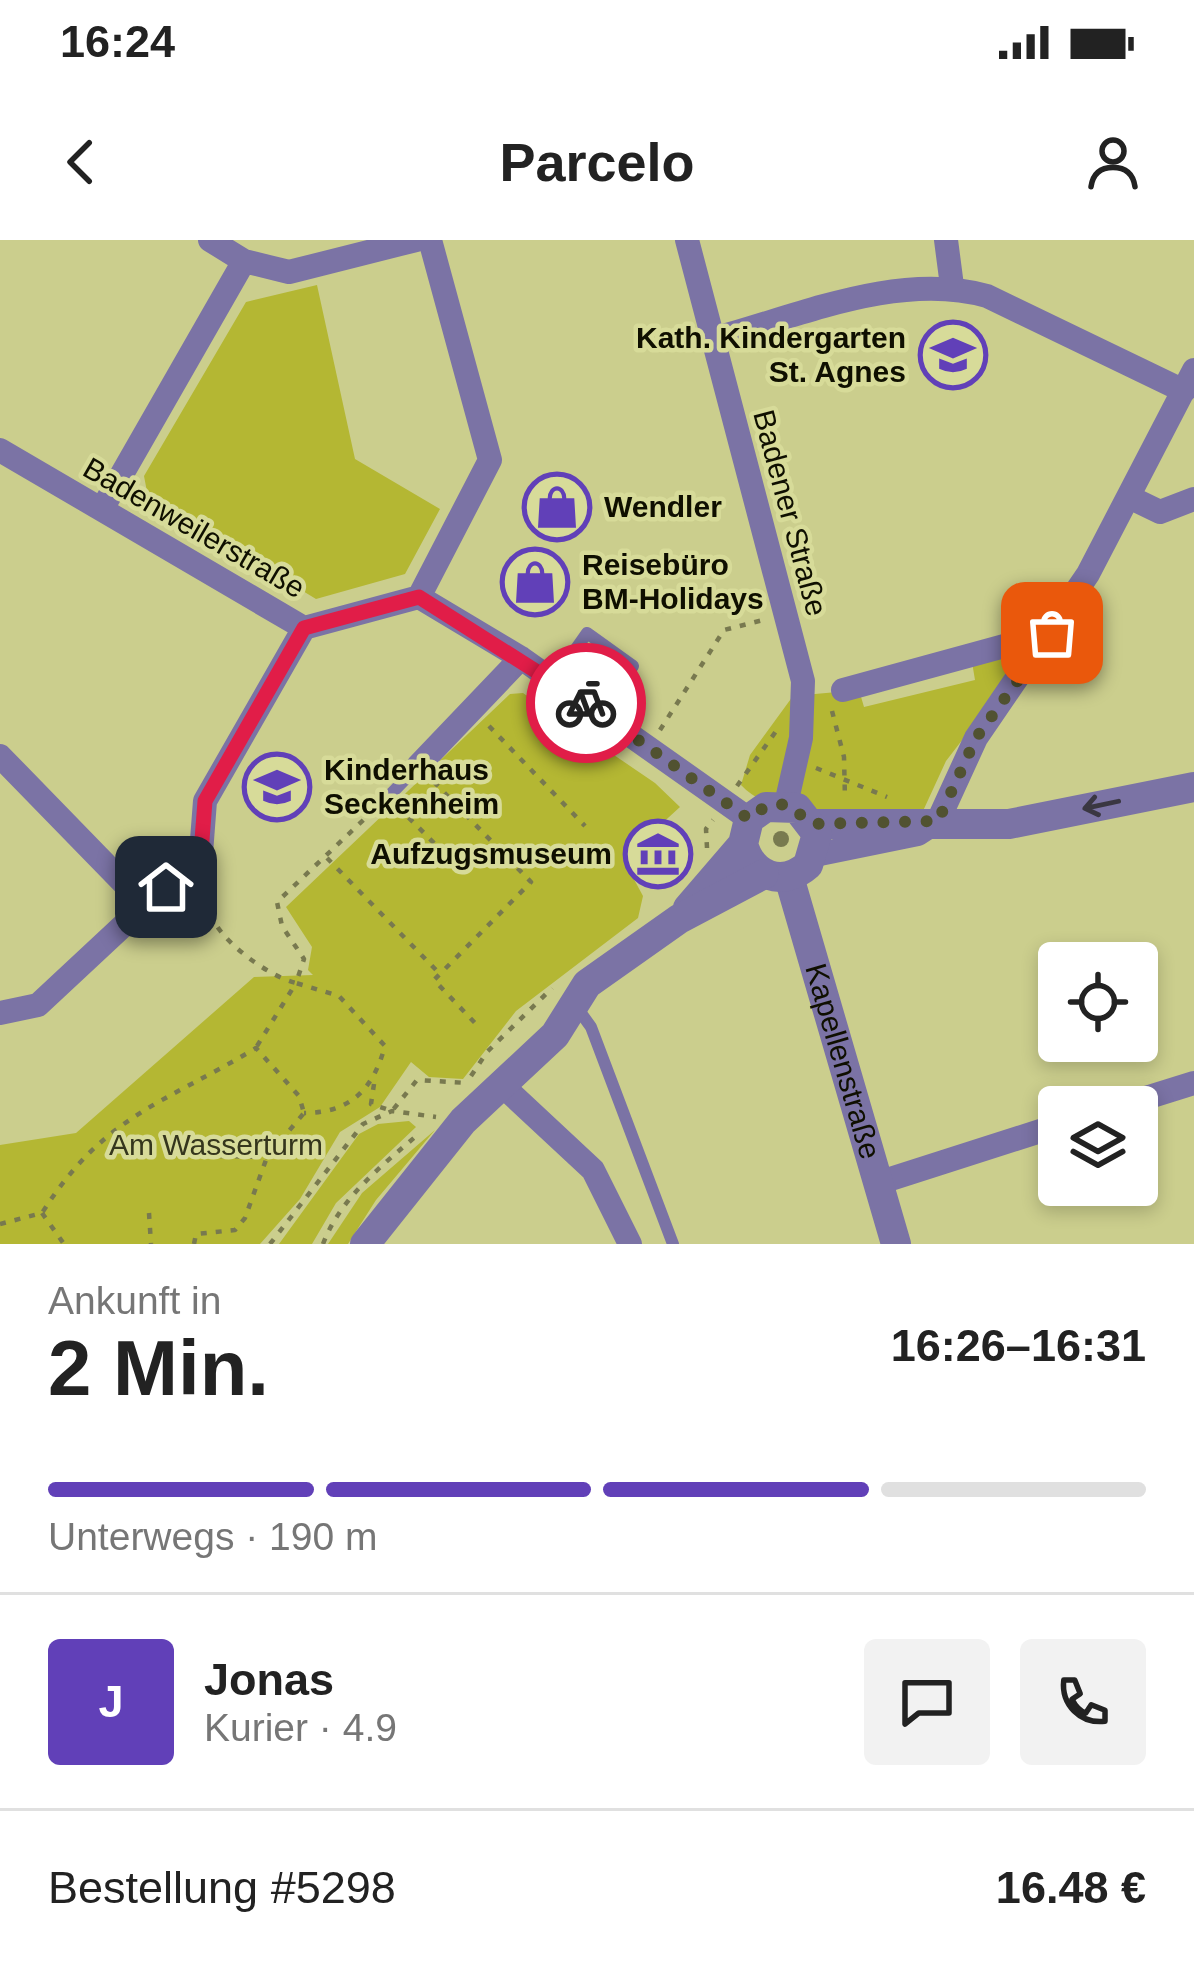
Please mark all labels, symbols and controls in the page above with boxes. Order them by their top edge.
text: 16:24 [60,16,175,67]
icon: back [48,129,114,195]
icon: person [1080,129,1146,195]
text: Parcelo [499,132,695,192]
school or university icon: Kath. Kindergarten St. Agnes [918,320,988,390]
place label: Kath. Kindergarten St. Agnes [636,321,906,388]
street label: Badener Straße [747,406,834,619]
street label: Badenweilerstraße [78,451,311,604]
shop icon: Wendler [522,472,592,542]
place label: Wendler [604,490,722,523]
shop icon: Reisebüro BM-Holidays [500,547,570,617]
place label: Reisebüro BM-Holidays [582,548,764,615]
pin [1001,582,1103,684]
icon: bag [1019,600,1085,666]
courier [526,643,646,763]
icon: bike [553,670,619,736]
school or university icon: Kinderhaus Seckenheim [242,752,312,822]
place label: Kinderhaus Seckenheim [324,753,499,820]
one-way arrow [1083,795,1122,817]
museum icon: Aufzugsmuseum [623,819,693,889]
pin [115,836,217,938]
place label: Aufzugsmuseum [370,837,612,870]
icon: home [133,854,199,920]
map controls [1038,942,1158,1206]
button: locate [1038,942,1158,1062]
street label: Kapellenstraße [799,960,887,1163]
button: layers [1038,1086,1158,1206]
park label: Am Wasserturm [109,1128,323,1161]
text: Ankunft in [48,1279,221,1322]
text: 16:26–16:31 [891,1320,1146,1371]
text: 2 Min. [48,1324,269,1412]
text: Unterwegs · 190 m [48,1515,377,1558]
button: chat [864,1639,990,1765]
button: phone [1020,1639,1146,1765]
text: Jonas [204,1654,334,1705]
text: J [98,1676,124,1727]
text: Kurier · 4.9 [204,1706,397,1749]
text: Bestellung #5298 [48,1862,396,1913]
text: 16.48 € [996,1862,1146,1913]

